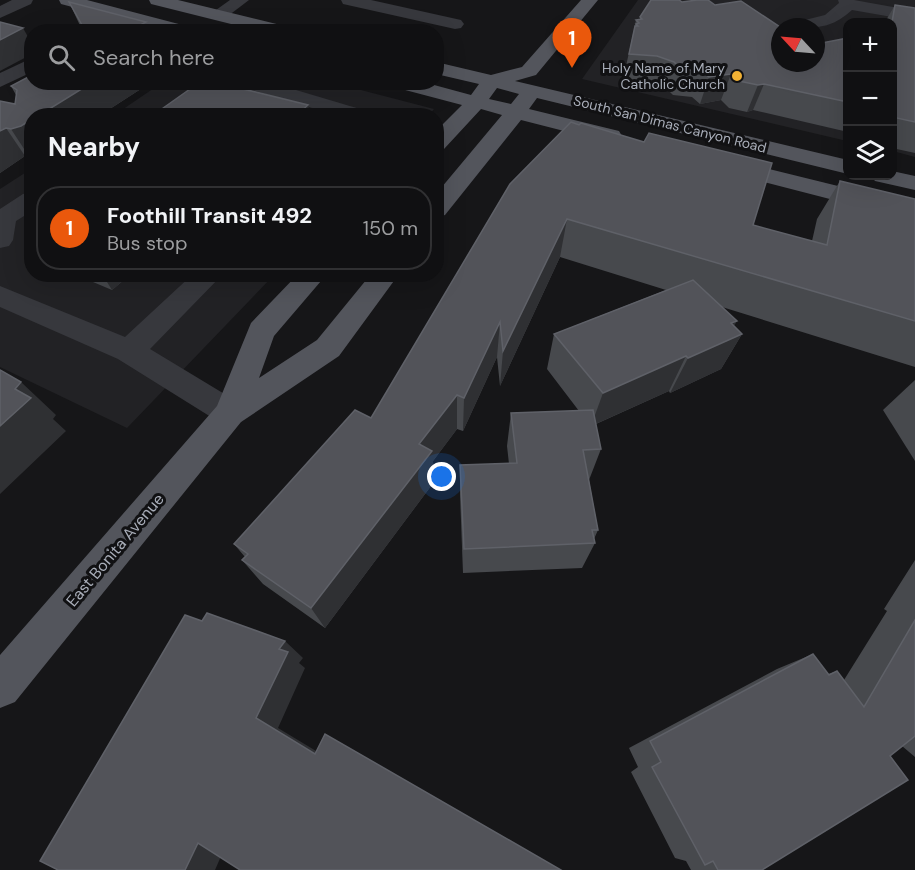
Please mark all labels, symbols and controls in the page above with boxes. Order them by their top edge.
north arrow [771,18,825,72]
map controls [843,18,897,180]
button: + [843,18,897,72]
pin: 1 [552,19,592,68]
search box [24,24,444,90]
icon: search [45,41,78,74]
text: Search here [93,43,214,72]
place label: Holy Name of Mary Catholic Church [602,59,725,93]
marker: Holy Name of Mary Catholic Church [730,69,744,83]
button: − [843,72,897,126]
street label: South San Dimas Canyon Road [572,91,768,157]
button: layers [843,126,897,180]
text: Nearby [48,130,140,164]
text: Foothill Transit 492 [107,201,312,230]
text: 1 [66,215,73,241]
text: 150 m [363,215,418,241]
text: Bus stop [107,230,187,256]
your location [427,462,456,491]
street label: East Bonita Avenue [61,489,169,611]

